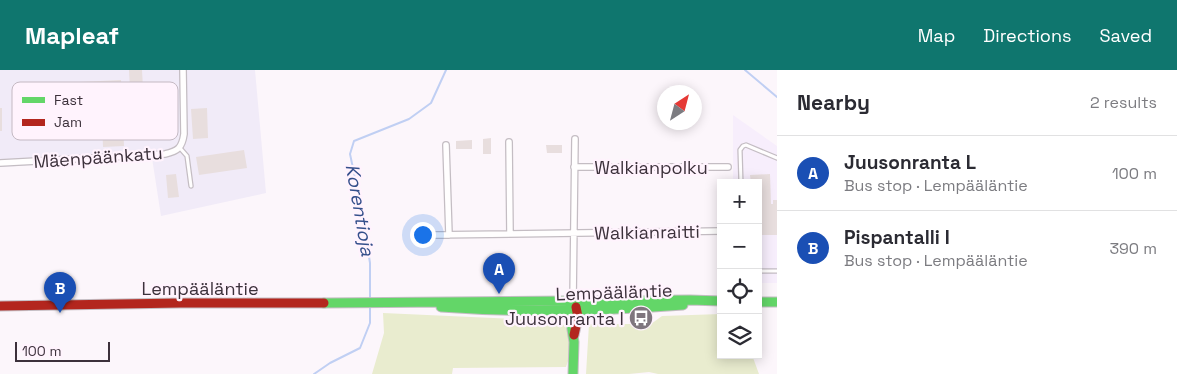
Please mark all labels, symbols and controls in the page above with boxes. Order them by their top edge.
text: Mapleaf [25,20,119,51]
text: Map [918,24,955,47]
text: Directions [983,24,1072,47]
text: Saved [1100,24,1152,47]
legend [12,82,178,140]
north arrow [657,85,702,130]
text: Nearby [797,89,870,116]
text: Fast [54,91,83,109]
text: 2 results [1090,92,1157,113]
text: Jam [54,113,82,131]
street label: Mäenpäänkatu [33,141,163,173]
text: Juusonranta L [844,150,976,175]
street label: Walkianpolku [594,156,708,179]
water label: Korentioja [340,162,380,258]
text: A [808,163,818,184]
text: 100 m [1112,163,1157,184]
text: Bus stop · Lempääläntie [844,175,1028,196]
map controls [717,179,762,359]
button: + [717,179,762,224]
street label: Walkianraitti [594,220,700,244]
your location [410,222,436,248]
button: − [717,224,762,269]
text: Pispantalli I [844,225,950,250]
text: B [808,238,818,259]
text: 390 m [1109,238,1157,259]
text: Bus stop · Lempääläntie [844,250,1028,271]
pin: A [483,253,515,294]
button: locate [717,269,762,314]
pin: B [44,272,76,313]
street label: Lempääläntie [141,277,259,300]
street label: Lempääläntie [555,278,673,306]
bus stop icon: Juusonranta I [628,305,654,331]
place label: Juusonranta I [505,307,624,330]
button: layers [717,314,762,359]
scale bar [15,339,110,362]
text: 100 m [22,342,61,360]

